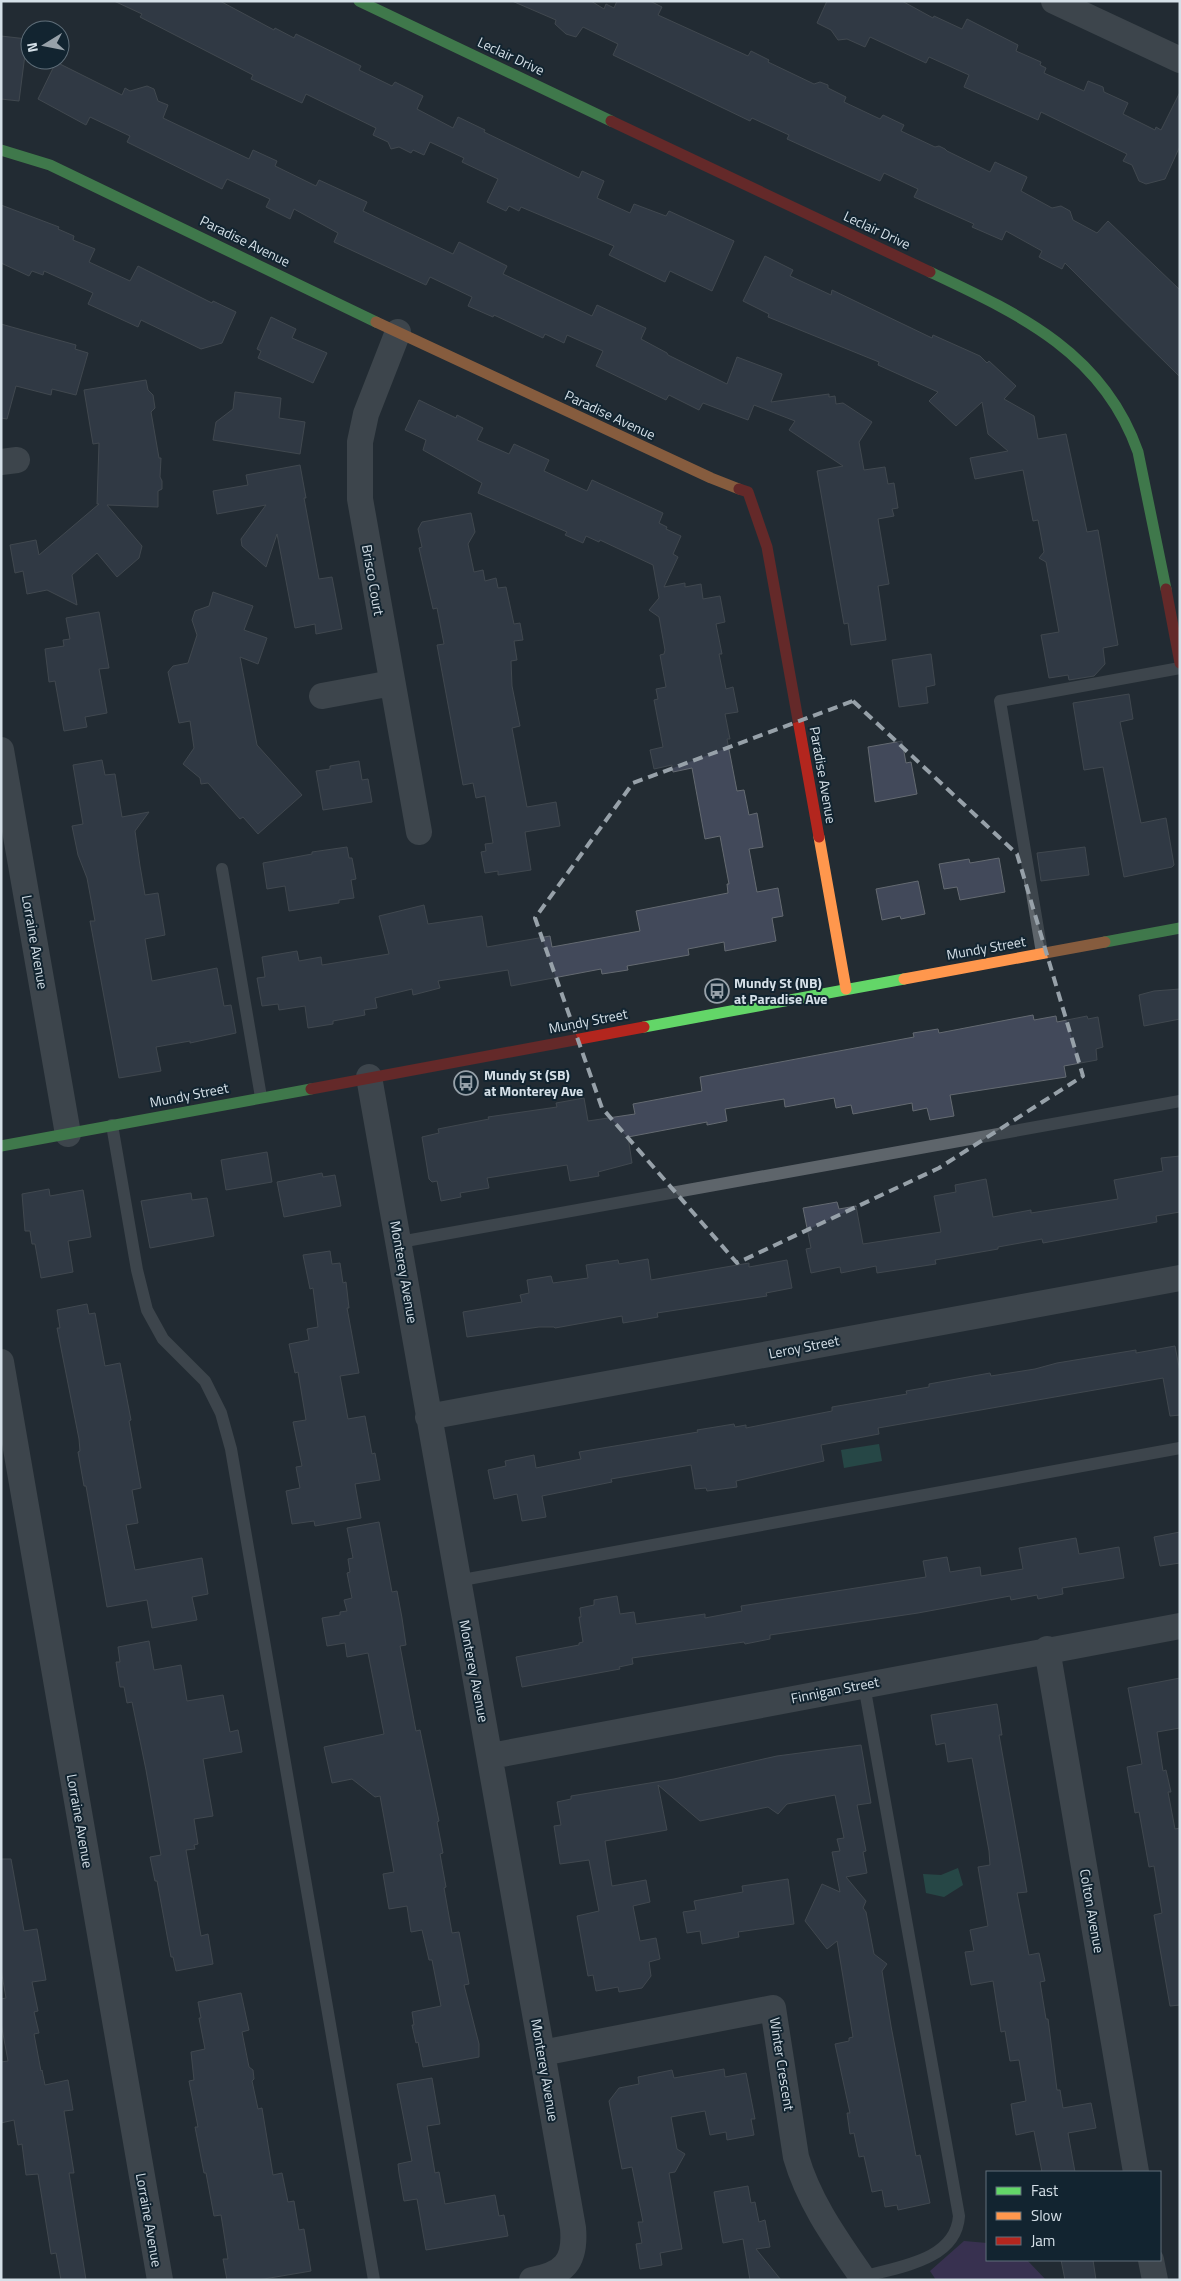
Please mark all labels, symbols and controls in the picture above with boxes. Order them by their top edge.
north arrow [20,20,70,70]
street label: Leclair Drive [474,31,548,80]
text: N [21,41,43,54]
street label: Leclair Drive [840,205,914,254]
street label: Paradise Avenue [197,210,294,271]
street label: Paradise Avenue [561,384,659,445]
street label: Brisco Court [357,543,390,617]
street label: Paradise Avenue [805,725,842,825]
street label: Lorraine Avenue [17,893,54,991]
street label: Mundy Street [945,930,1027,965]
place label: Mundy St (NB) at Paradise Ave [734,972,827,1009]
bus stop icon: Mundy St (NB) at Paradise Ave [704,978,730,1004]
street label: Mundy Street [547,1003,629,1038]
place label: Mundy St (SB) at Monterey Ave [484,1064,583,1101]
bus stop icon: Mundy St (SB) at Monterey Ave [453,1070,479,1096]
street label: Mundy Street [148,1077,230,1112]
street label: Monterey Avenue [385,1219,424,1325]
street label: Leroy Street [767,1329,841,1364]
street label: Monterey Avenue [454,1618,495,1724]
street label: Finnigan Street [789,1671,881,1708]
street label: Lorraine Avenue [62,1772,99,1870]
street label: Colton Avenue [1075,1867,1110,1954]
street label: Winter Crescent [765,2016,800,2112]
street label: Monterey Avenue [526,2017,565,2123]
street label: Lorraine Avenue [131,2171,168,2269]
legend [986,2171,1161,2261]
text: Fast [1031,2179,1059,2202]
text: Slow [1031,2204,1062,2227]
text: Jam [1031,2229,1055,2252]

